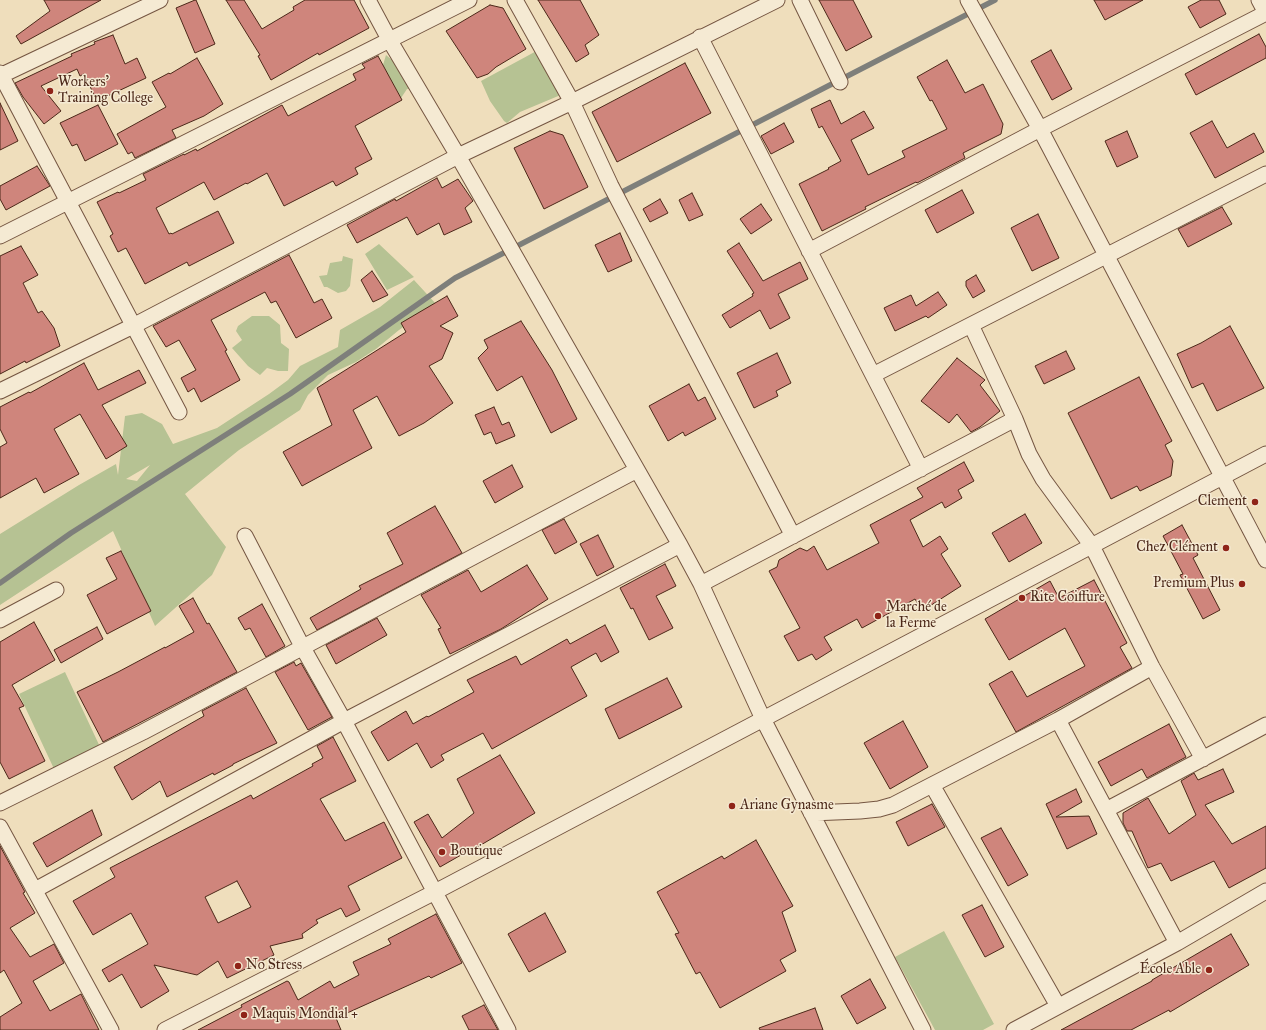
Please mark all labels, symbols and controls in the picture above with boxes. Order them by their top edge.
place label: Workers' Training College [58,75,153,108]
marker: Workers' Training College [45,86,55,96]
place label: Clement [1198,494,1247,510]
marker: Clement [1250,497,1260,507]
place label: Chez Clément [1136,540,1218,556]
marker: Chez Clément [1221,543,1231,553]
place label: Premium Plus [1153,576,1234,592]
marker: Premium Plus [1237,579,1247,589]
place label: Rite Coiffure [1030,590,1105,606]
marker: Rite Coiffure [1017,593,1027,603]
place label: Marché de la Ferme [886,600,947,632]
marker: Marché de la Ferme [873,611,883,621]
place label: Ariane Gynasme [740,798,834,814]
marker: Ariane Gynasme [727,801,737,811]
place label: Boutique [450,844,503,860]
marker: Boutique [437,847,447,857]
place label: No Stress [246,958,302,974]
marker: No Stress [233,961,243,971]
place label: École Able [1140,962,1201,978]
marker: École Able [1204,965,1214,975]
place label: Maquis Mondial + [252,1007,358,1023]
marker: Maquis Mondial + [239,1010,249,1020]

